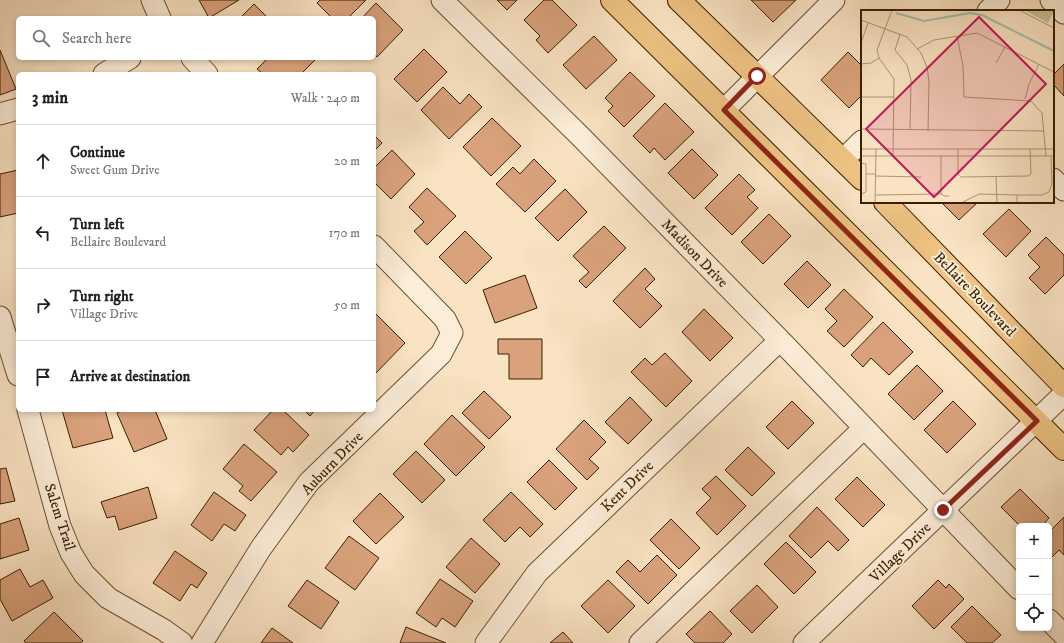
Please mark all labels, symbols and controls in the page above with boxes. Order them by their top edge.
inset map [861,10,1054,203]
search box [16,16,376,60]
icon: search [30,27,52,49]
text: Search here [62,29,131,48]
route start [748,67,766,85]
text: 3 min [32,87,68,109]
text: Walk · 240 m [291,90,360,106]
text: Continue [70,143,125,162]
icon: ahead [32,150,54,172]
text: 20 m [334,153,360,169]
text: Sweet Gum Drive [70,162,160,178]
text: Turn left [70,215,124,234]
street label: Madison Drive [657,215,732,292]
icon: left [32,222,54,244]
text: 170 m [329,225,360,241]
text: Bellaire Boulevard [70,234,166,250]
street label: Bellaire Boulevard [929,248,1020,341]
text: Turn right [70,287,133,306]
icon: right [32,294,54,316]
text: 50 m [334,297,360,313]
text: Village Drive [70,306,138,322]
icon: arrive [32,366,54,388]
text: Arrive at destination [70,367,190,386]
street label: Auburn Drive [297,428,367,499]
street label: Kent Drive [597,457,658,516]
street label: Salem Trail [40,481,79,554]
route end [934,501,952,519]
street label: Village Drive [865,518,935,587]
map controls [1016,523,1052,631]
button: + [1016,523,1052,559]
button: − [1016,559,1052,595]
button: locate [1016,595,1052,631]

